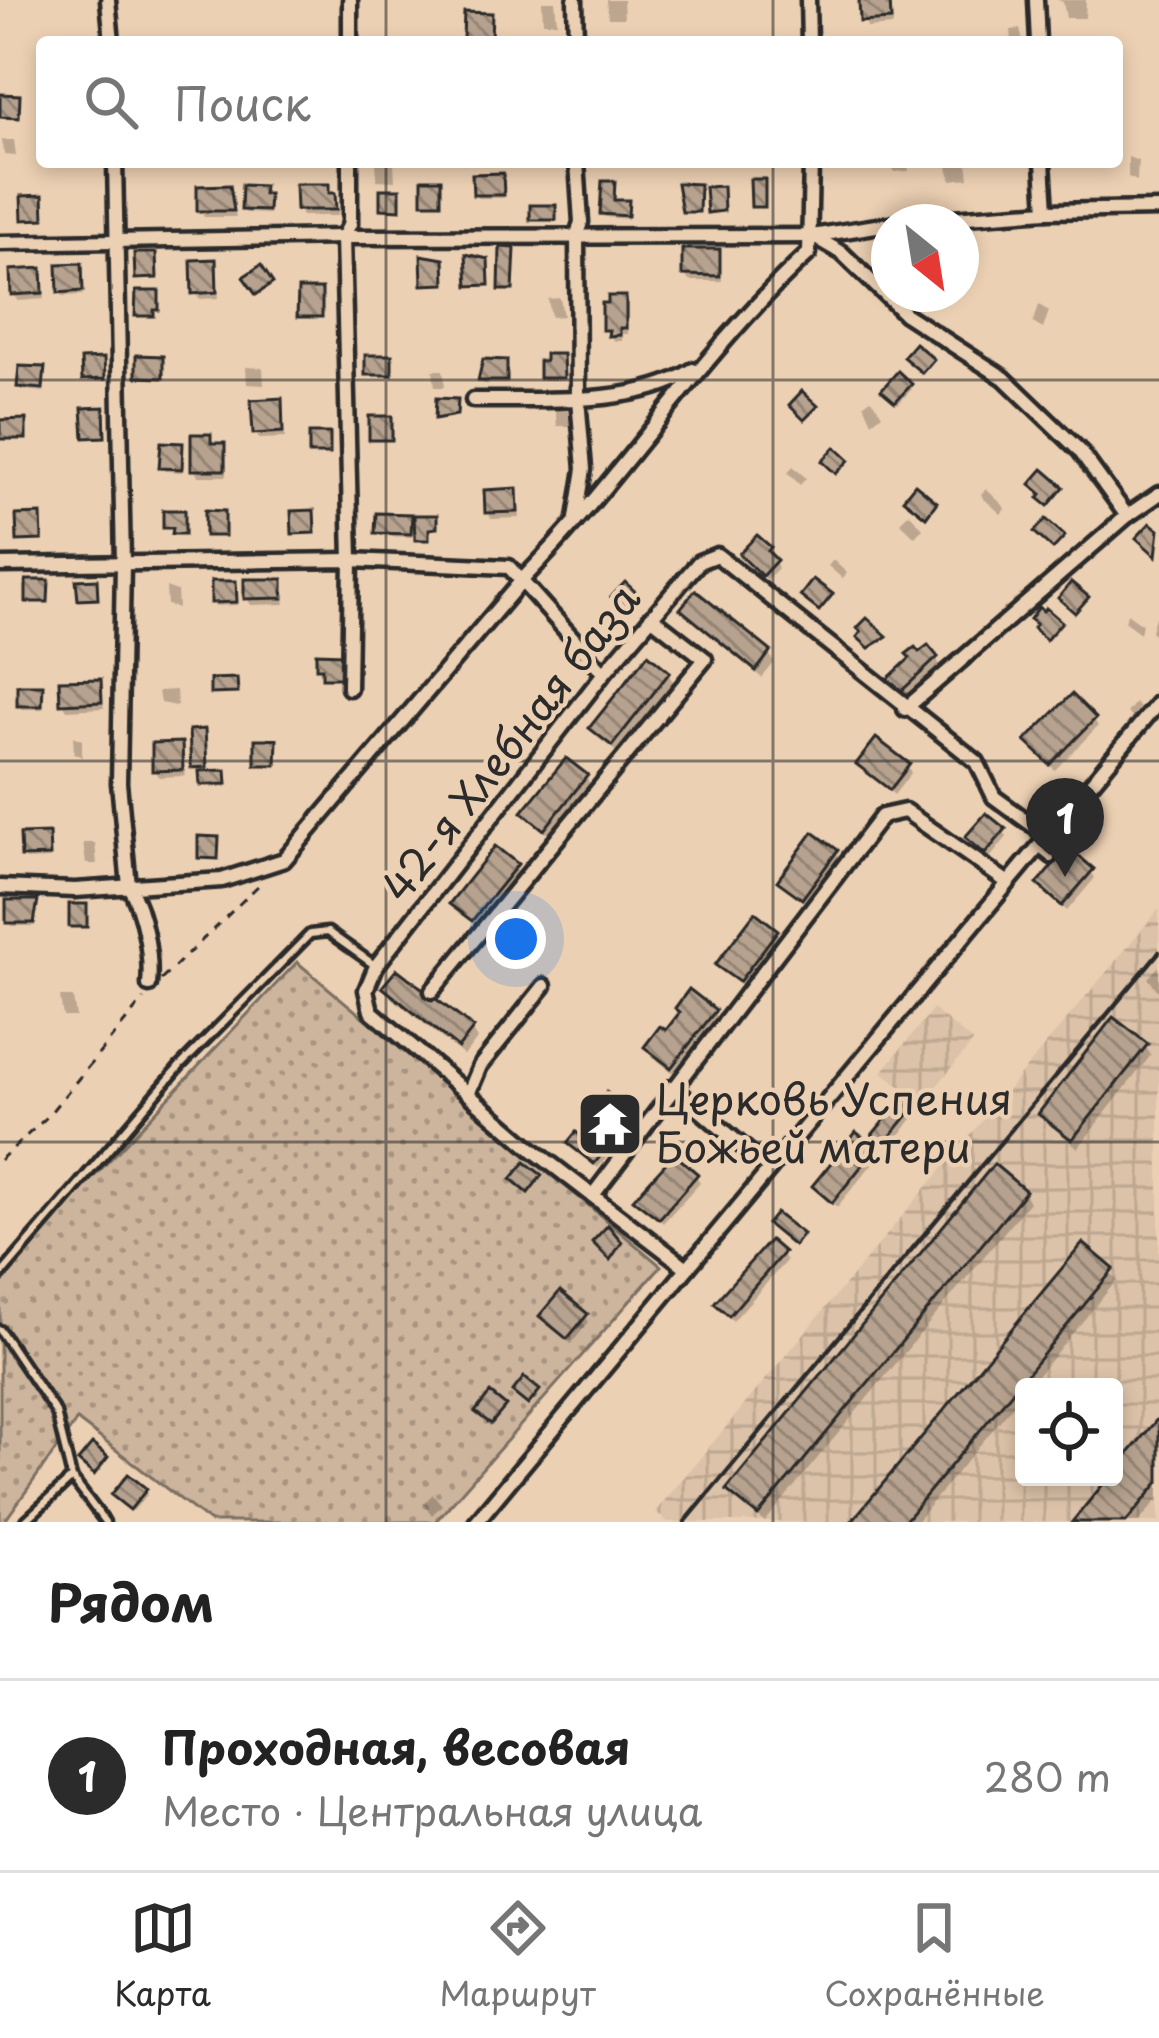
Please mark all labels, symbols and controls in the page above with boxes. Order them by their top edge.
search box [36,36,1123,168]
text: Поиск [174,68,311,136]
icon: search [78,69,144,135]
north arrow [871,204,979,312]
street label: 42-я Хлебная база [365,569,654,914]
pin: 1 [1026,778,1104,877]
your location [486,909,546,969]
place label: Церковь Успения Божьей матери [656,1066,1012,1177]
temple icon: Церковь Успения Божьей матери [575,1089,645,1159]
map controls [1015,1378,1123,1486]
button: locate [1015,1378,1123,1486]
text: Рядом [48,1562,214,1639]
text: Проходная, весовая [162,1712,630,1780]
text: 1 [78,1746,96,1805]
text: 280 m [984,1746,1111,1805]
text: Место · Центральная улица [162,1780,702,1839]
tab: Карта [114,1895,211,2017]
tab: Маршрут [440,1895,596,2017]
tab: Сохранённые [824,1895,1045,2017]

